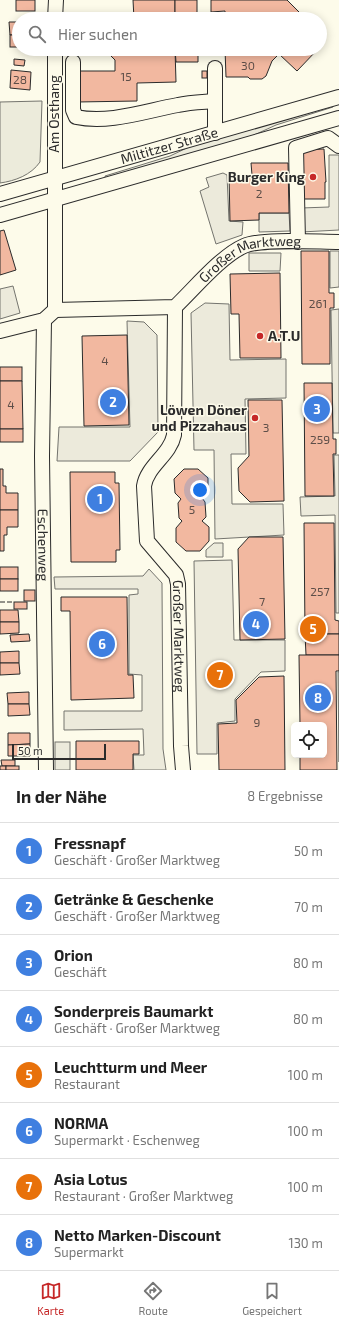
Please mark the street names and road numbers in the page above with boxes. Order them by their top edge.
street label: Am Osthang [45,75,62,153]
street label: Miltitzer Straße [118,123,220,167]
street label: Großer Marktweg [195,232,302,286]
street label: Eschenweg [35,509,53,582]
street label: Großer Marktweg [170,580,189,693]

